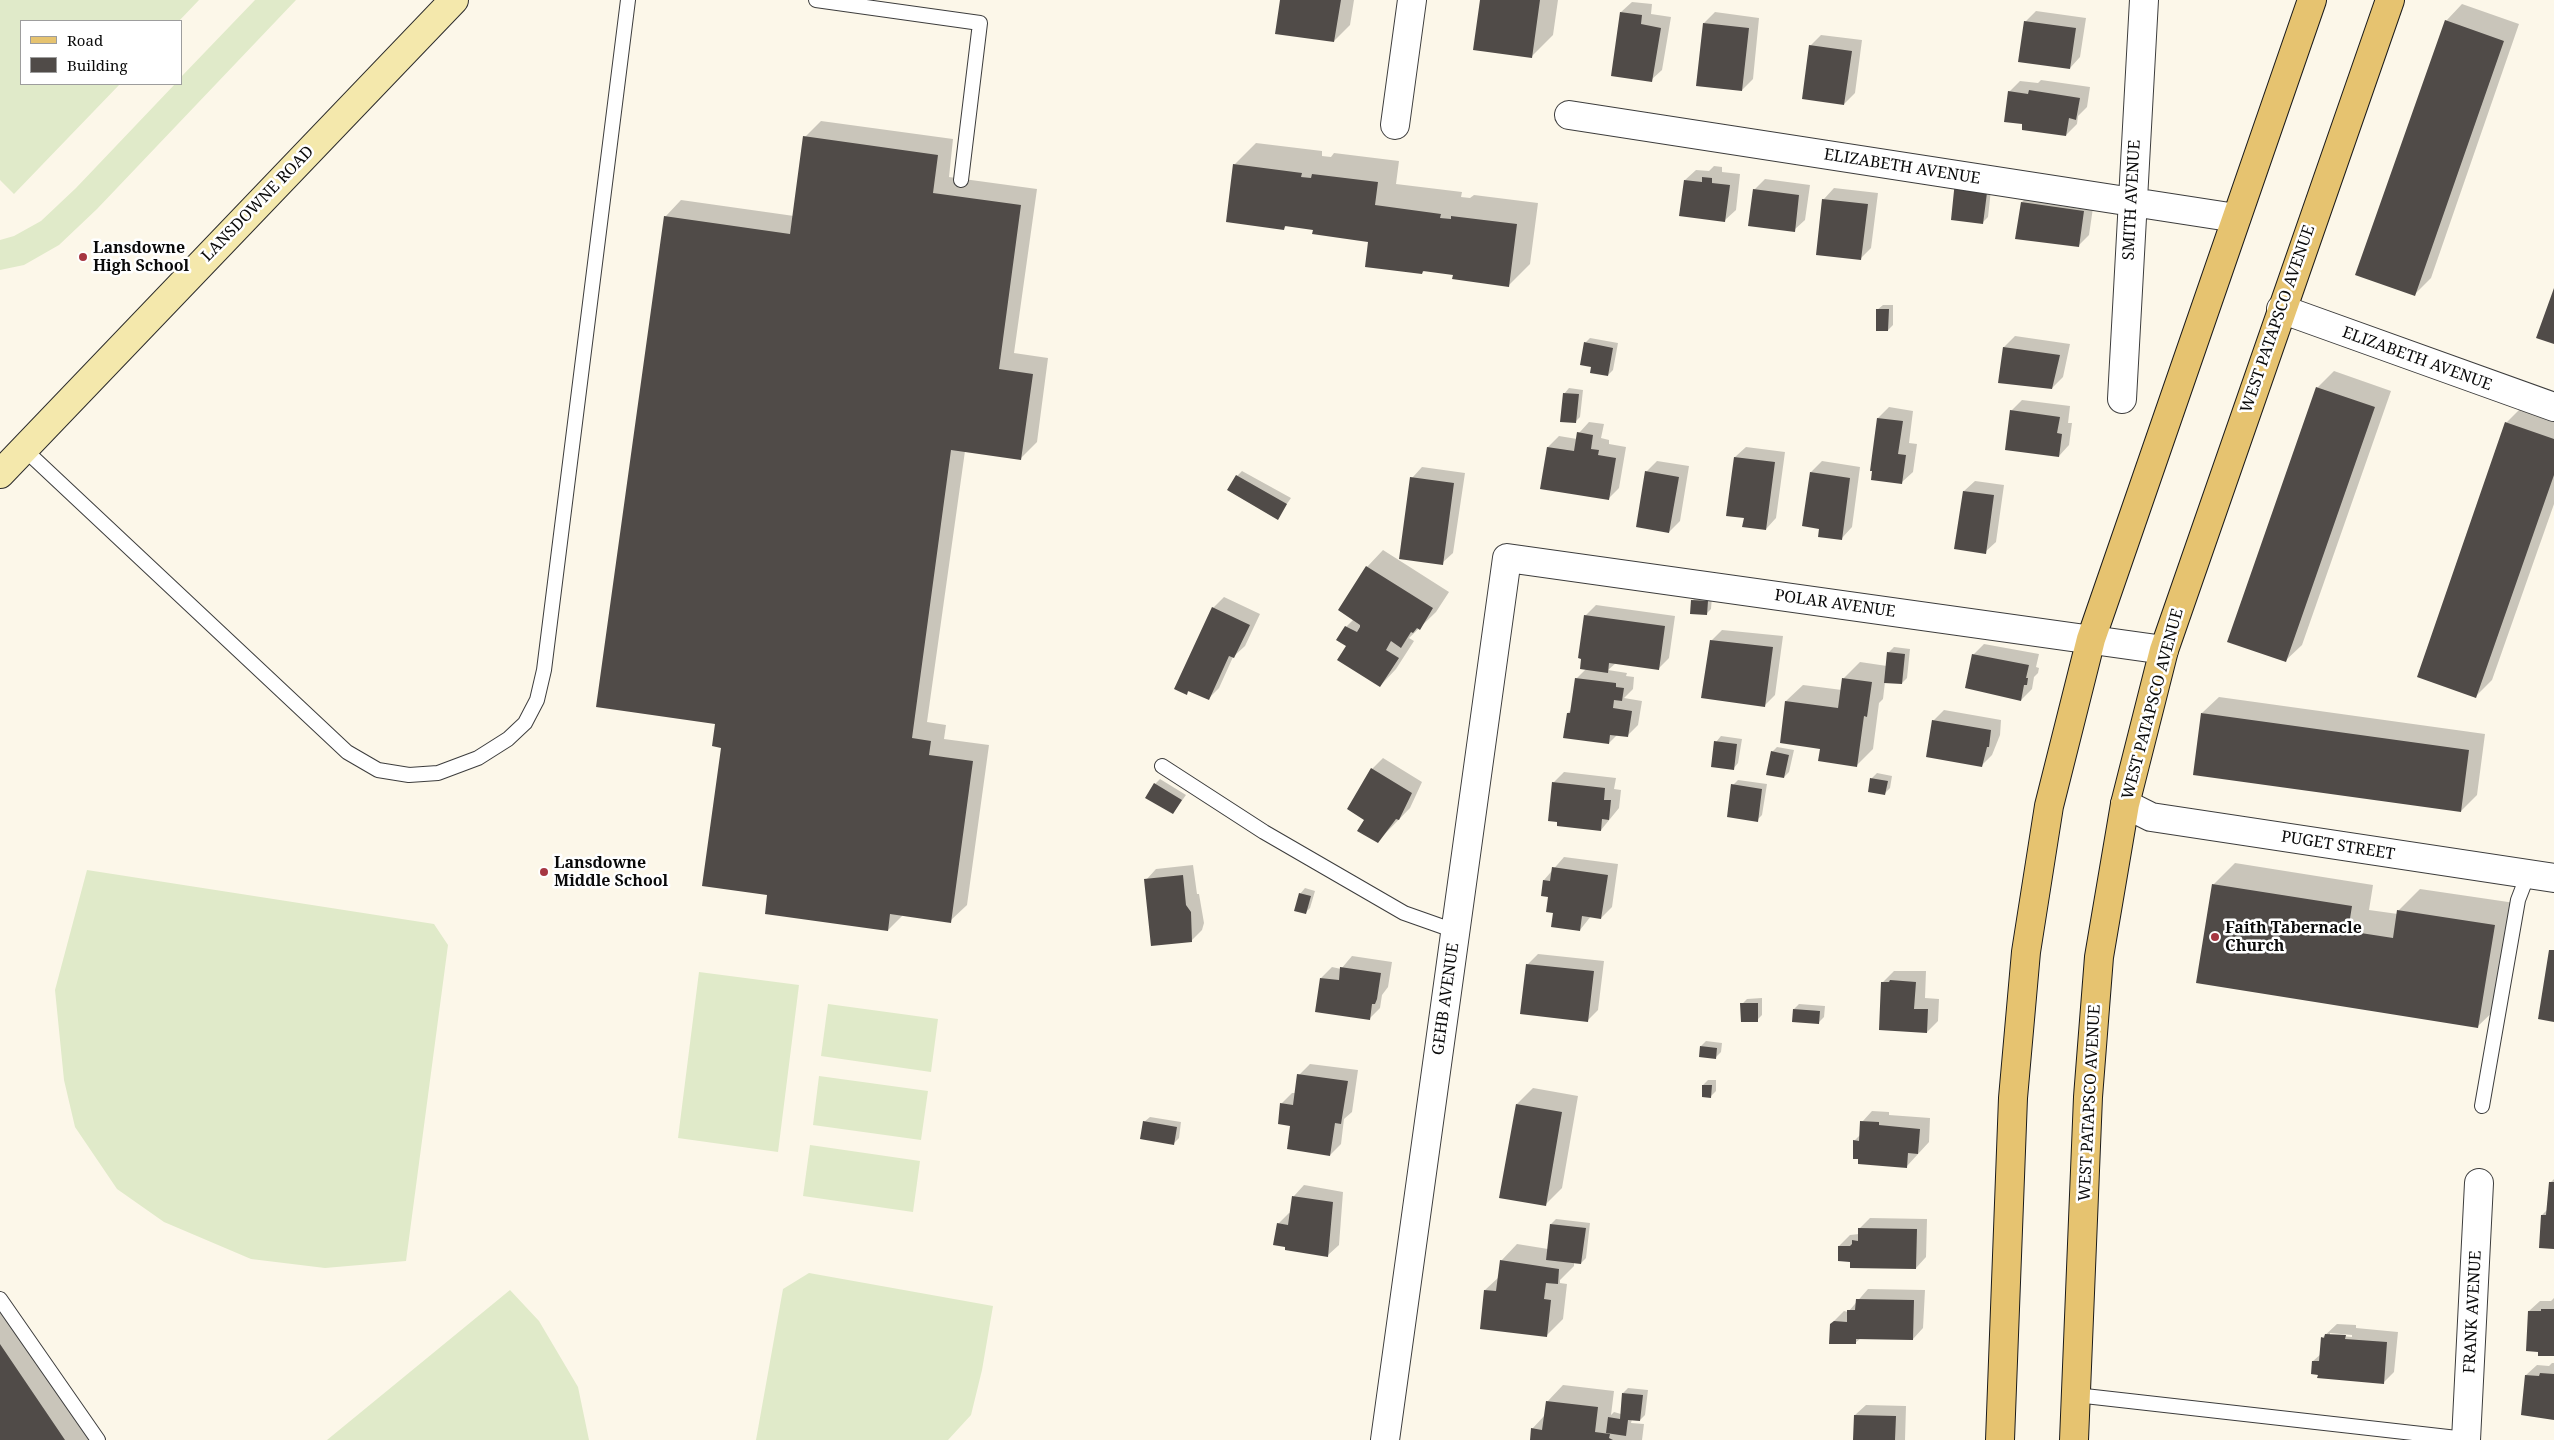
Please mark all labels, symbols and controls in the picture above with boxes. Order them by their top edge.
legend [20,20,182,85]
text: Road [67,30,103,50]
text: Building [67,55,128,75]
street label: SMITH AVENUE [2119,139,2145,261]
street label: LANSDOWNE ROAD [198,142,318,266]
street label: ELIZABETH AVENUE [1822,145,1982,189]
street label: WEST PATAPSCO AVENUE [2237,223,2319,415]
place label: Lansdowne High School [93,238,189,276]
marker: Lansdowne High School [77,251,89,263]
street label: ELIZABETH AVENUE [2339,323,2495,395]
street label: POLAR AVENUE [1773,586,1897,622]
street label: WEST PATAPSCO AVENUE [2118,606,2188,802]
street label: PUGET STREET [2280,828,2396,864]
place label: Lansdowne Middle School [554,853,668,891]
marker: Lansdowne Middle School [538,866,550,878]
place label: Faith Tabernacle Church [2225,918,2362,956]
marker: Faith Tabernacle Church [2209,931,2221,943]
street label: GEHB AVENUE [1429,942,1463,1056]
street label: WEST PATAPSCO AVENUE [2075,1004,2105,1202]
street label: FRANK AVENUE [2460,1250,2486,1374]

